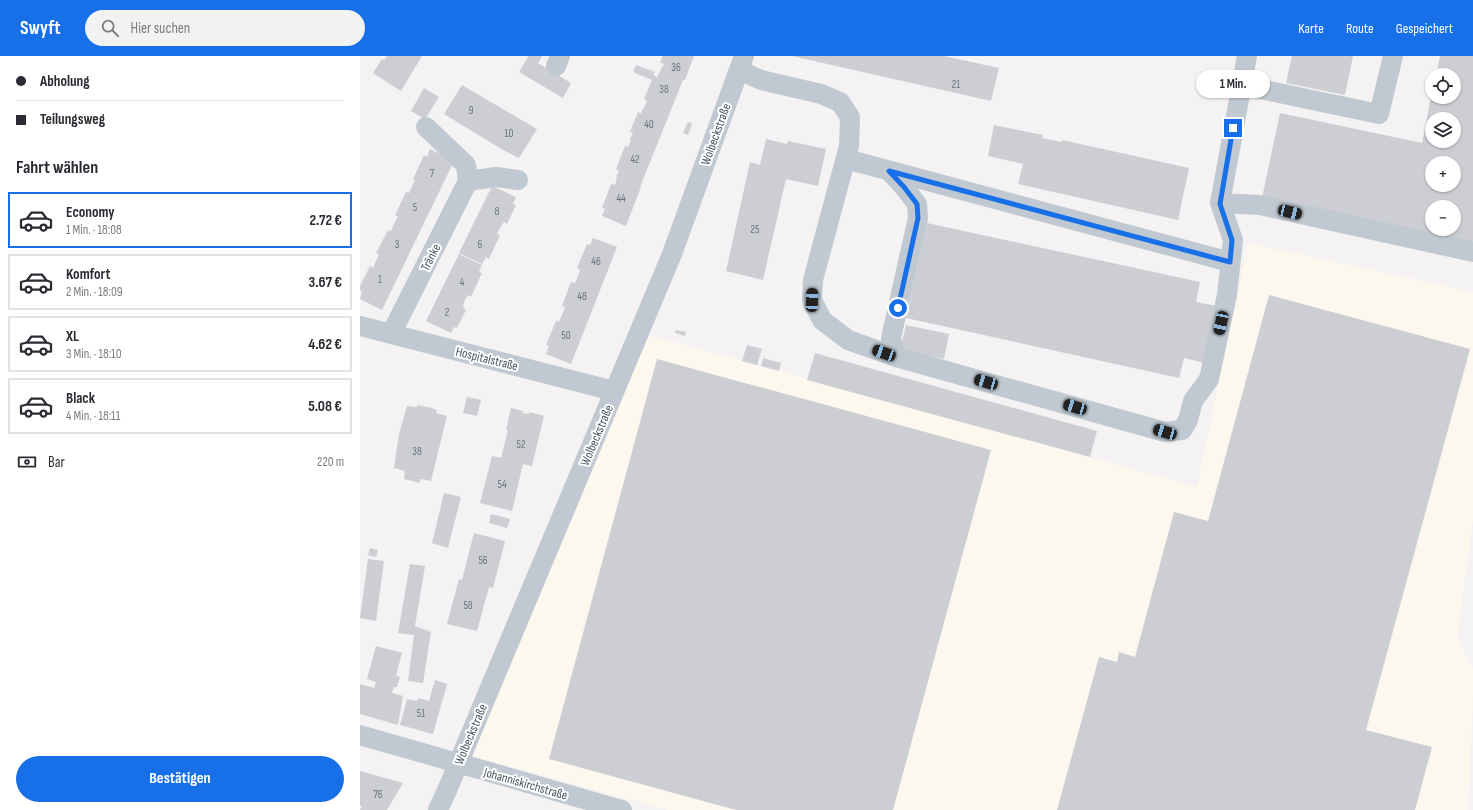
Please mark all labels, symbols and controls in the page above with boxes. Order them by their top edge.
search box [85,10,365,46]
text: Swyft [20,17,61,40]
icon: search [99,17,121,39]
text: Hier suchen [131,19,190,38]
text: Karte [1298,20,1324,37]
text: Route [1346,20,1374,37]
text: Gespeichert [1396,20,1453,37]
house number: 36 [671,61,681,74]
map controls [1425,68,1461,236]
button: locate [1425,68,1461,104]
callout: 1 Min. [1196,70,1270,98]
text: Abholung [40,72,90,91]
text: 1 Min. [1220,76,1246,92]
house number: 21 [952,78,960,91]
house number: 38 [659,83,669,96]
street label: Wolbeckstraße [697,101,734,167]
house number: 9 [469,104,474,117]
text: Teilungsweg [40,110,105,129]
button: layers [1425,112,1461,148]
house number: 40 [644,118,654,131]
route end [1224,119,1242,137]
house number: 10 [505,127,513,140]
house number: 42 [630,153,640,166]
button: + [1425,156,1461,192]
text: Fahrt wählen [16,157,98,178]
house number: 7 [430,167,435,180]
house number: 44 [616,192,626,205]
button: − [1425,200,1461,236]
house number: 5 [413,201,417,214]
icon: car [18,202,54,238]
text: Economy [66,203,115,222]
car [1277,203,1303,221]
house number: 8 [495,205,500,218]
text: 2.72 € [310,211,342,230]
text: 1 Min. · 18:08 [66,222,122,238]
house number: 25 [751,223,759,236]
house number: 3 [395,238,400,251]
house number: 6 [478,238,483,251]
street label: Tränke [417,241,444,274]
house number: 46 [591,255,601,268]
icon: car [18,264,54,300]
text: Komfort [66,265,110,284]
text: 3.67 € [309,273,342,292]
house number: 1 [378,273,382,286]
house number: 4 [460,276,465,289]
text: 2 Min. · 18:09 [66,284,123,300]
car [806,288,818,312]
house number: 48 [577,290,587,303]
route start [889,299,907,317]
house number: 2 [445,306,450,319]
car [1213,310,1229,336]
icon: car [18,326,54,362]
text: XL [66,327,79,346]
house number: 50 [561,329,571,342]
text: 4.62 € [308,335,342,354]
car [871,343,897,363]
street label: Hospitalstraße [454,344,520,374]
text: 3 Min. · 18:10 [66,346,121,362]
car [973,373,999,391]
icon: car [18,388,54,424]
text: Black [66,389,95,408]
text: 5.08 € [308,397,342,416]
car [1062,398,1088,416]
street label: Wolbeckstraße [577,403,617,468]
text: 4 Min. · 18:11 [66,408,120,424]
car [1152,423,1178,441]
house number: 52 [517,438,526,451]
house number: 38 [412,445,422,458]
icon: cash [16,451,38,473]
text: Bar [48,453,65,472]
text: 220 m [317,454,344,470]
house number: 54 [497,478,507,491]
house number: 56 [478,554,488,567]
house number: 58 [463,599,473,612]
street label: Wolbeckstraße [451,702,491,767]
house number: 51 [417,707,425,720]
button: Bestätigen [16,756,344,802]
street label: Johanniskirchstraße [481,764,569,804]
house number: 76 [373,788,383,801]

